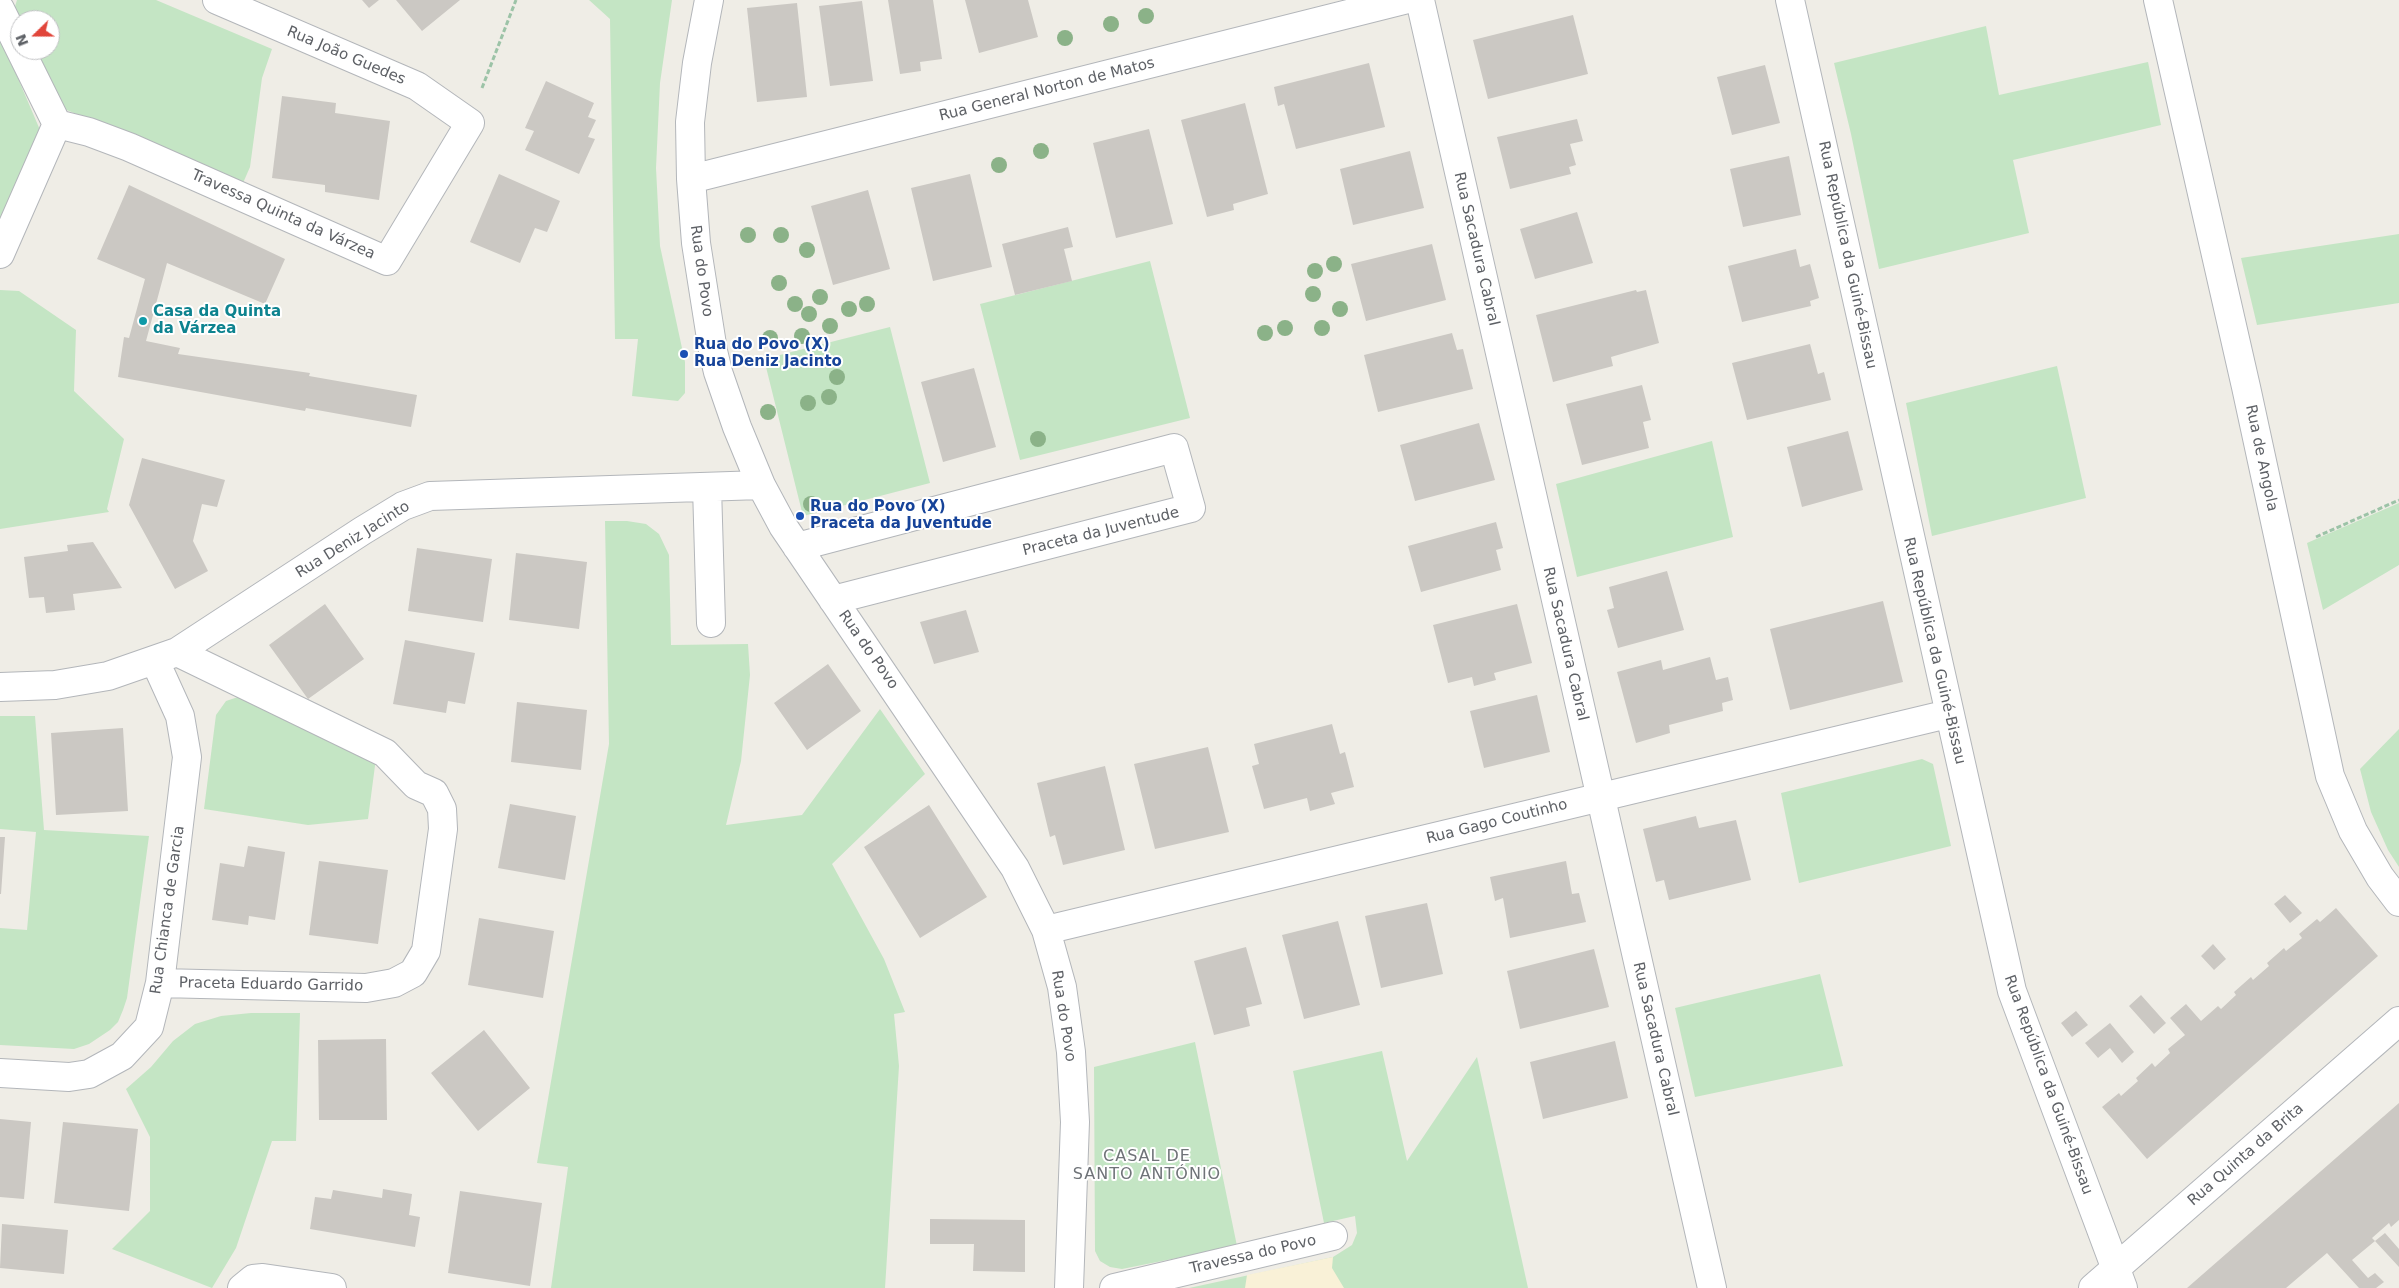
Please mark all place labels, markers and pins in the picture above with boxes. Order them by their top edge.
place label: Casa da Quinta da Várzea [153,303,281,338]
marker: Casa da Quinta da Várzea [137,315,149,327]
place label: Rua do Povo (X) Rua Deniz Jacinto [694,336,842,371]
marker: Rua do Povo (X) Rua Deniz Jacinto [678,348,690,360]
place label: Rua do Povo (X) Praceta da Juventude [810,498,992,533]
marker: Rua do Povo (X) Praceta da Juventude [794,510,806,522]

